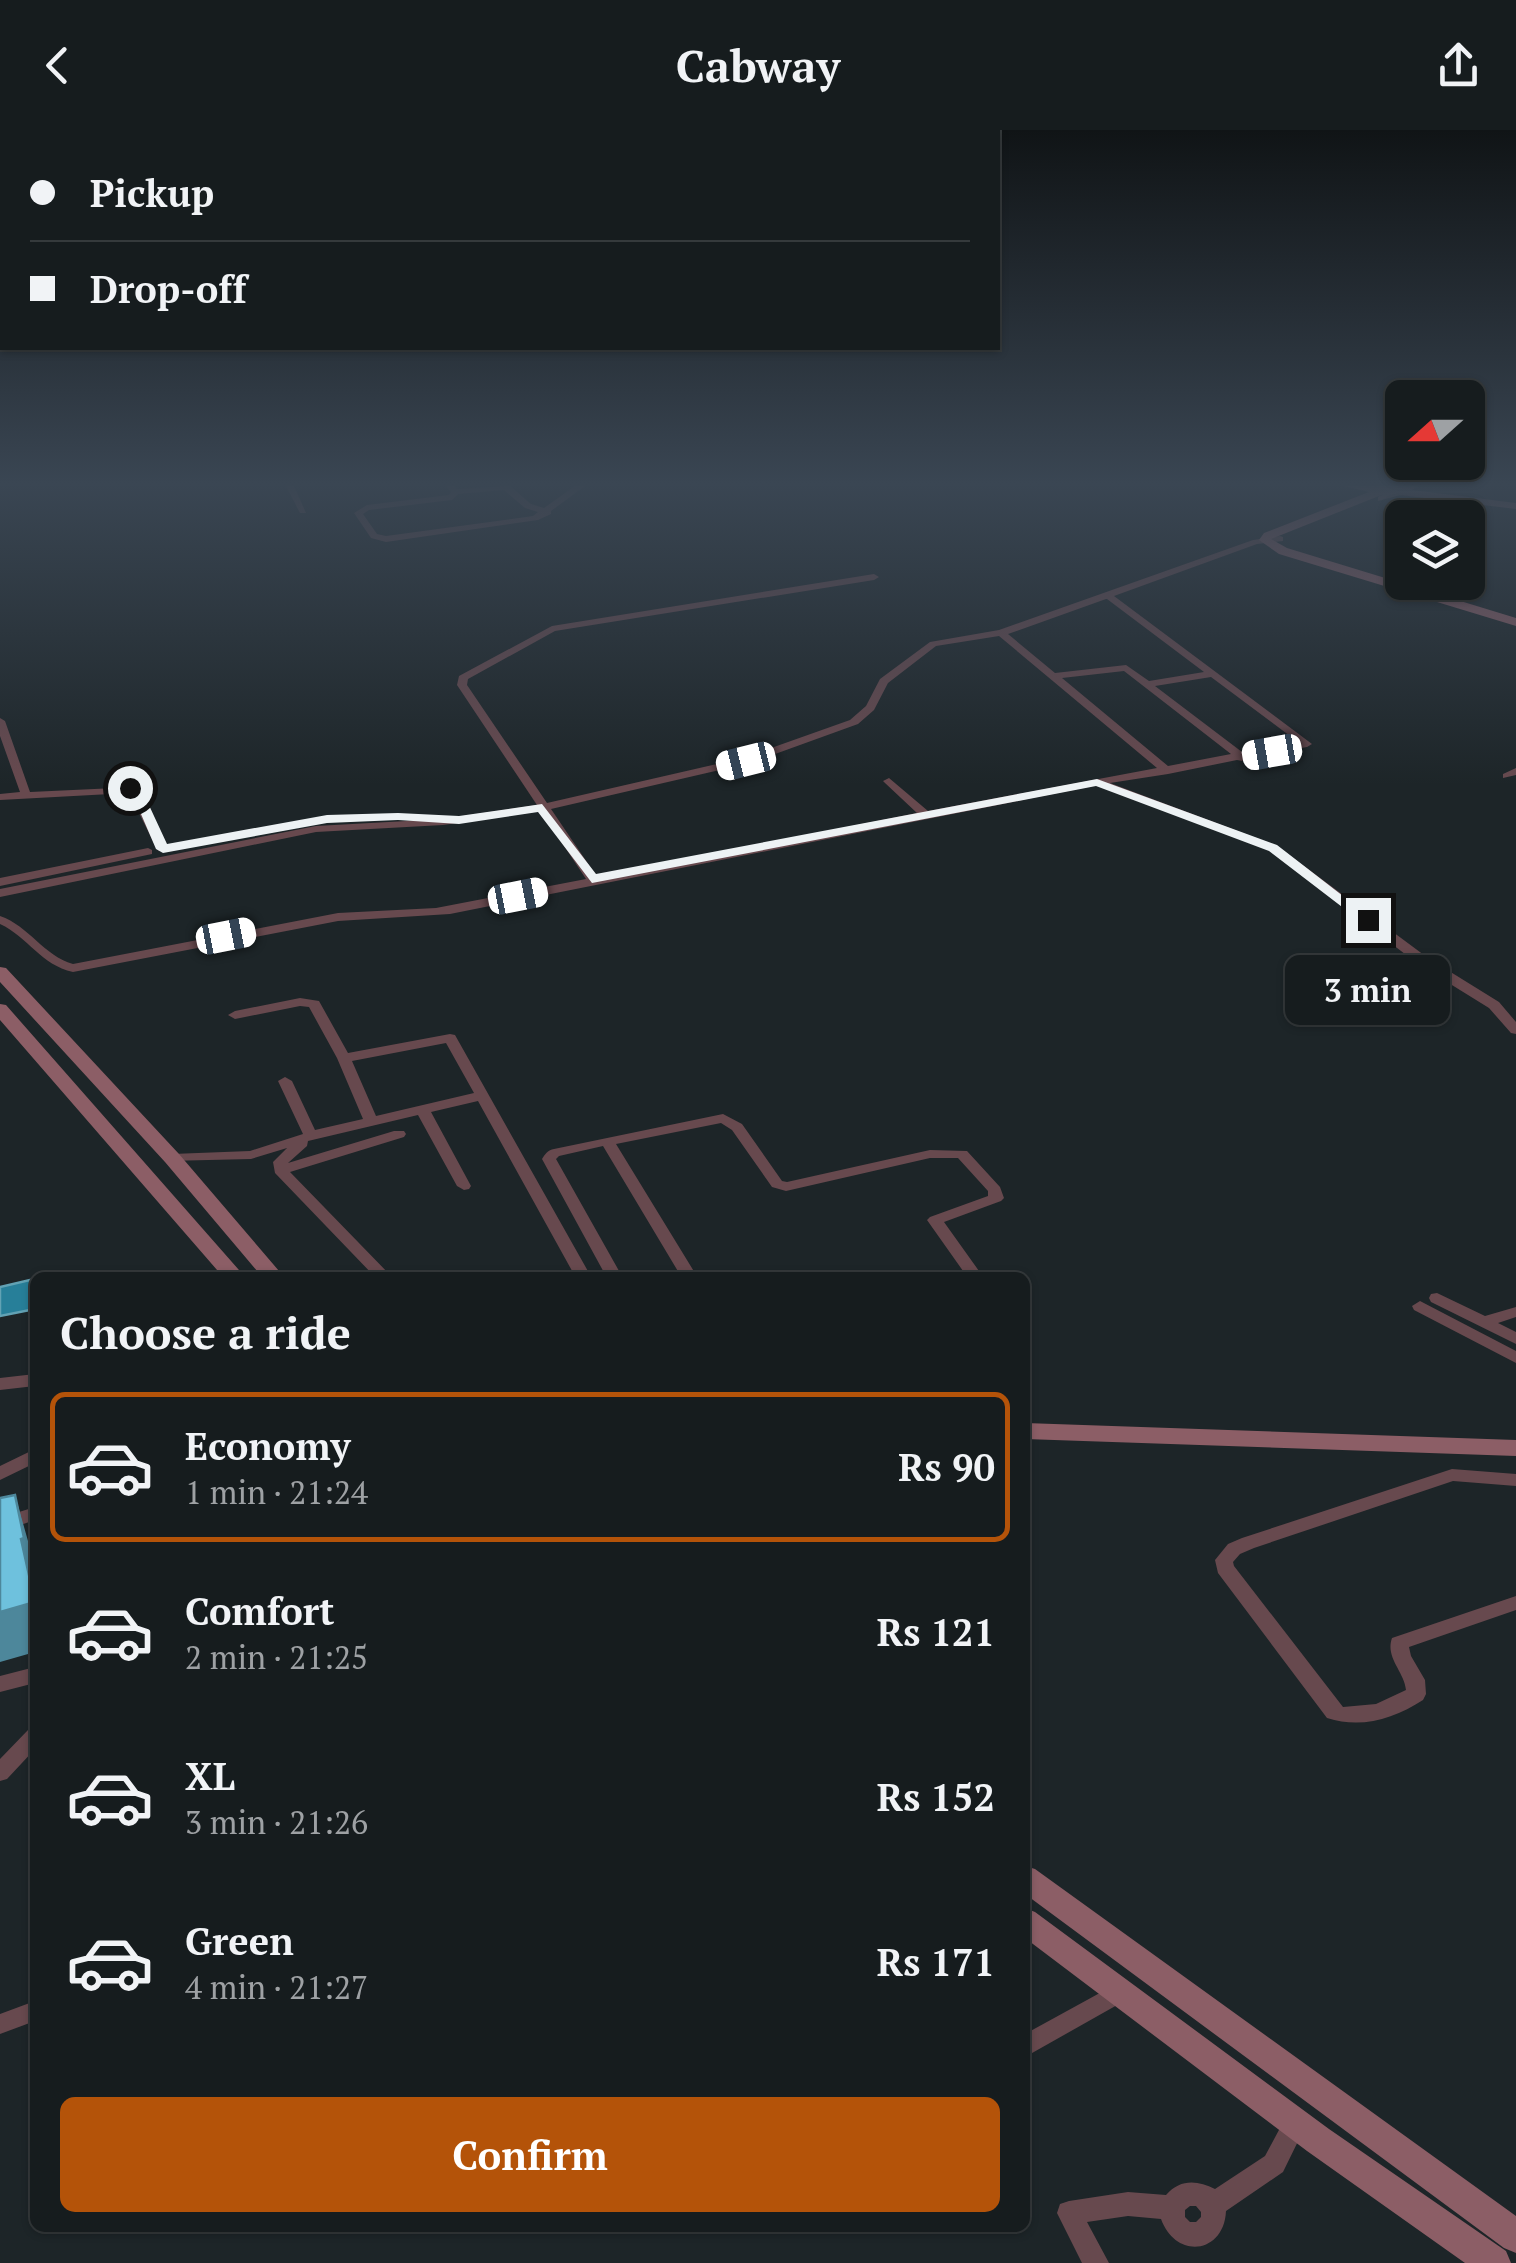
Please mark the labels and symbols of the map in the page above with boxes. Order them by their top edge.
north arrow [1385,380,1485,480]
car [1240,732,1304,772]
car [713,739,779,783]
route start [108,766,153,811]
car [486,876,550,916]
route end [1346,898,1391,943]
car [194,916,258,956]
callout: 3 min [1286,955,1450,1025]

